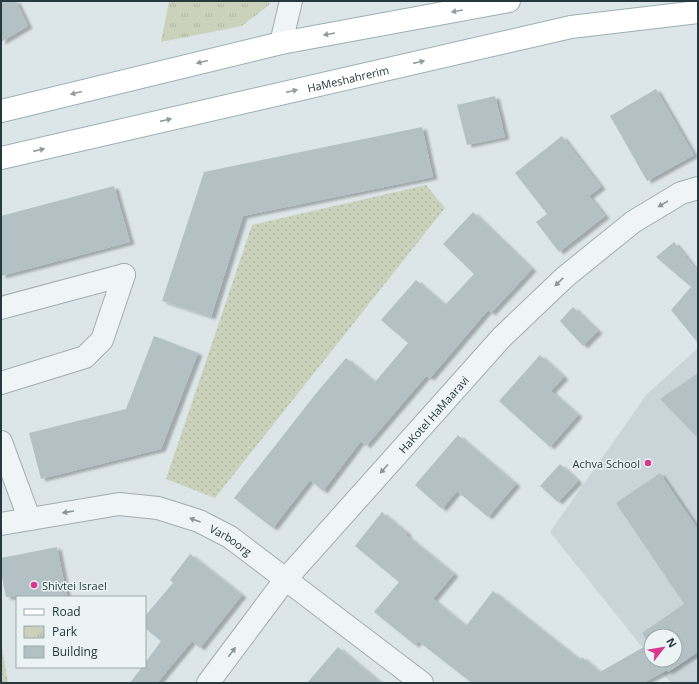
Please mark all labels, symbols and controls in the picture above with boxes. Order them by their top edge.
one-way arrow [451,8,463,14]
one-way arrow [323,31,335,37]
one-way arrow [196,59,208,65]
one-way arrow [413,59,425,65]
street label: HaMeshahrerim [306,62,390,95]
one-way arrow [286,88,299,94]
one-way arrow [70,90,82,96]
one-way arrow [160,117,172,123]
one-way arrow [33,146,45,152]
one-way arrow [658,200,668,208]
one-way arrow [554,277,564,287]
street label: HaKotel HaMaaravi [395,372,472,456]
place label: Achva School [573,456,640,471]
marker: Achva School [643,458,653,468]
one-way arrow [380,464,389,474]
one-way arrow [62,509,74,515]
one-way arrow [188,517,200,523]
street label: Varboorg [207,520,255,559]
place label: Shivtei Israel [42,578,107,593]
marker: Shivtei Israel [29,580,39,590]
legend [16,596,146,668]
text: Road [52,603,81,620]
text: Park [52,623,78,640]
north arrow [643,628,683,668]
text: N [663,635,681,650]
text: Building [52,643,98,660]
one-way arrow [227,646,236,657]

